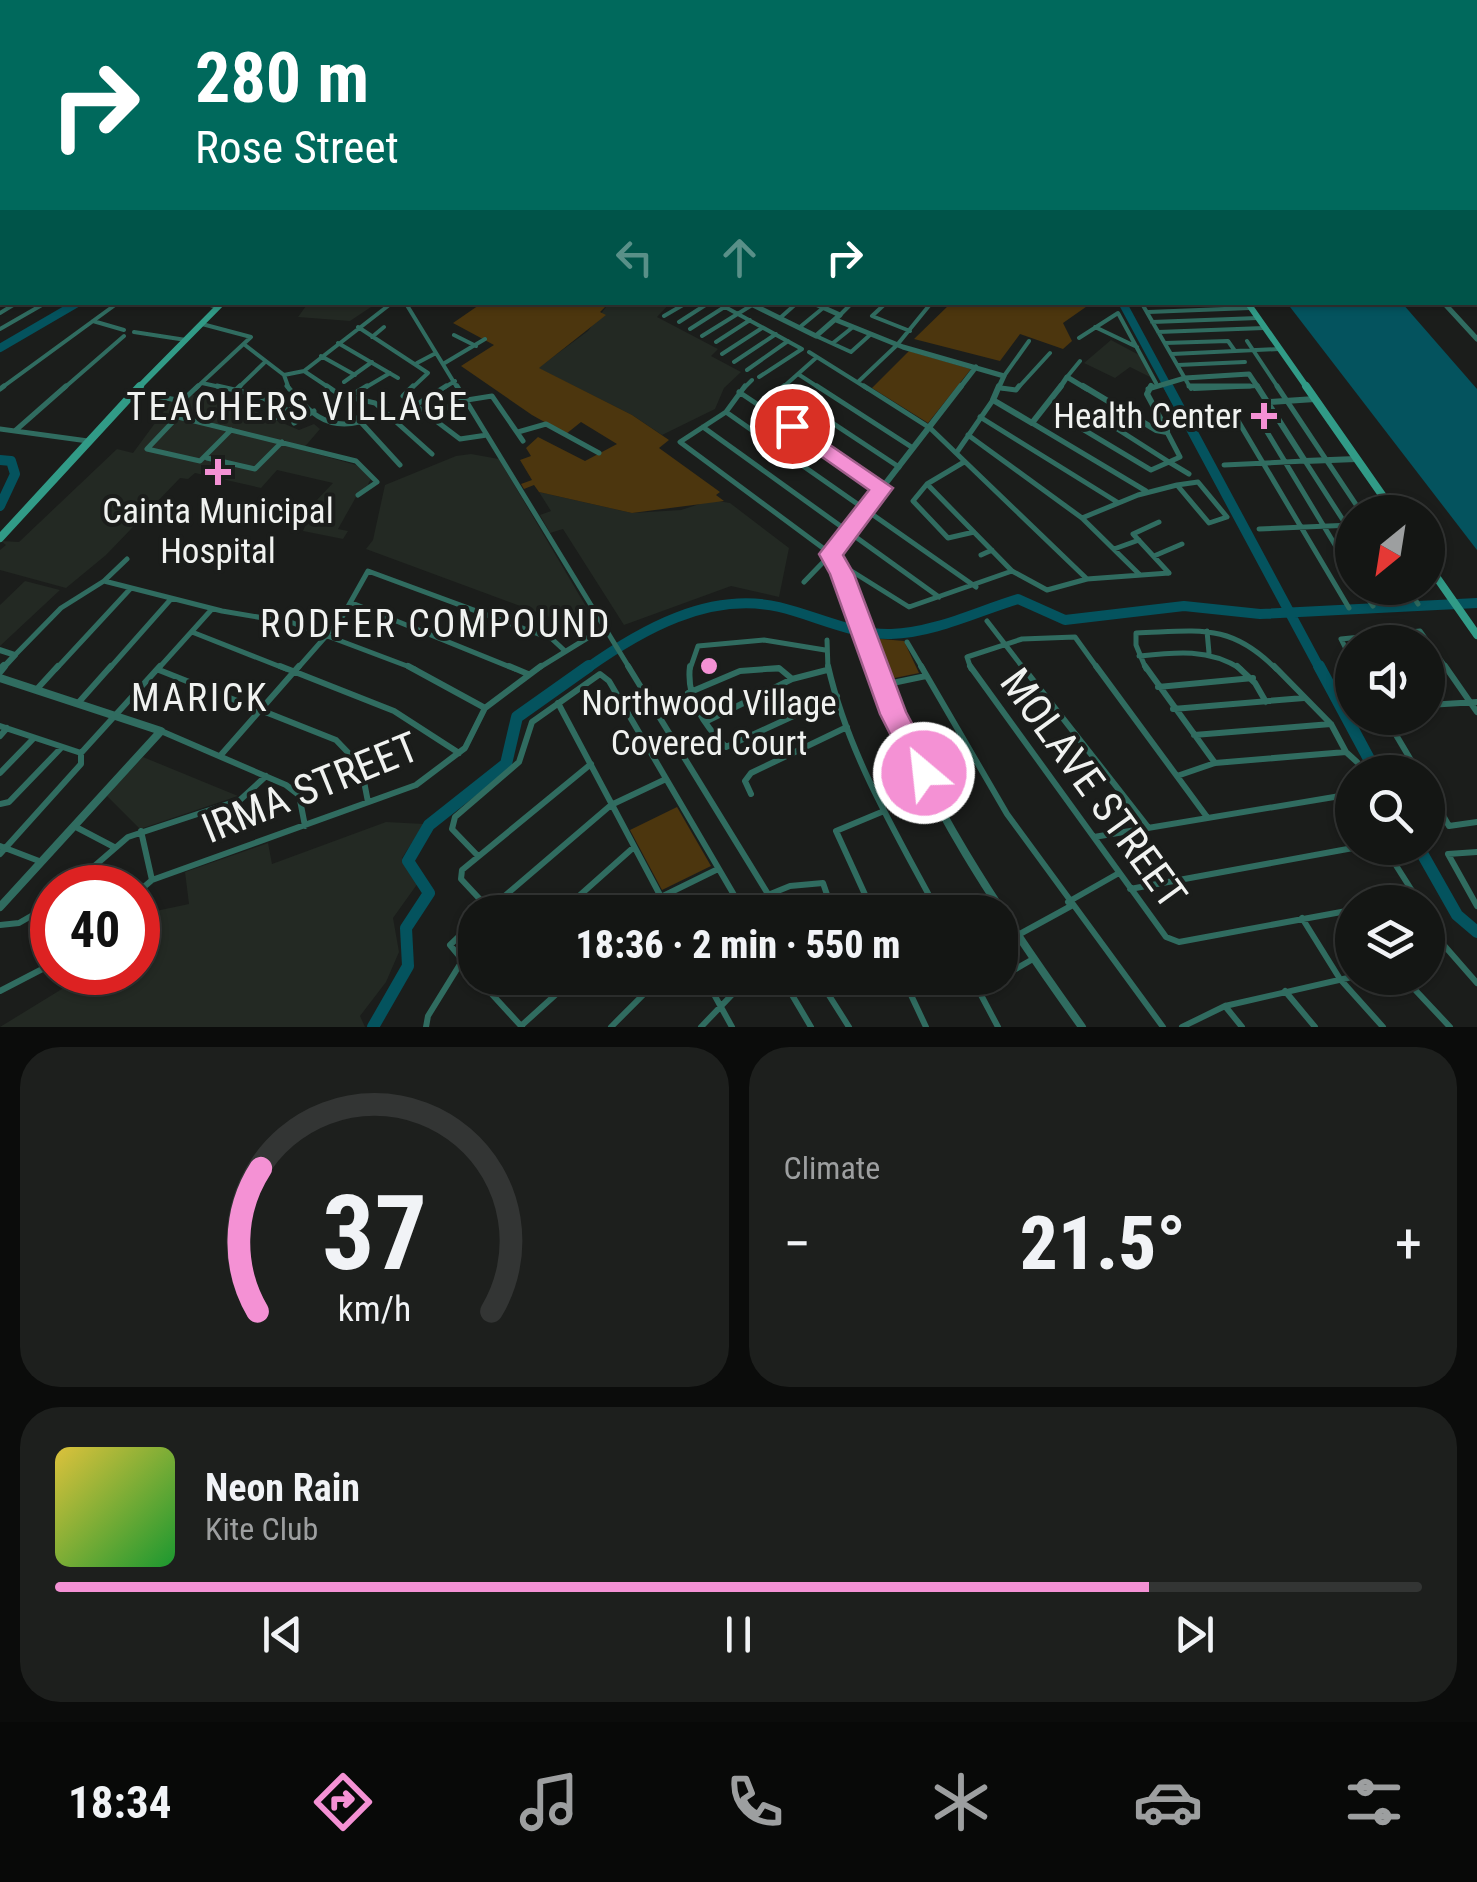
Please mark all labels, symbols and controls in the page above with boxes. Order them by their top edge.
text: 280 m [195,37,369,119]
icon: right [30,40,160,170]
text: Rose Street [195,121,399,174]
icon: left [607,230,662,285]
icon: ahead [712,230,767,285]
icon: right [817,230,872,285]
pin [750,384,835,469]
district label: TEACHERS VILLAGE [126,385,470,429]
place label: Health Center [1053,396,1242,437]
icon: arrive [765,399,820,454]
marker: Health Center [1251,403,1277,429]
marker: Cainta Municipal Hospital [205,459,231,485]
place label: Cainta Municipal Hospital [102,491,334,572]
north arrow [1335,495,1445,605]
map controls [1335,495,1445,995]
district label: RODFER COMPOUND [260,602,612,646]
button: sound [1335,625,1445,735]
marker: Northwood Village Covered Court [698,655,720,677]
street label: MOLAVE STREET [990,659,1197,917]
district label: MARICK [131,676,269,720]
place label: Northwood Village Covered Court [581,683,837,764]
position arrow [872,721,976,825]
street label: IRMA STREET [195,722,425,853]
button: search [1335,755,1445,865]
speed limit sign: 40 [30,865,160,995]
button: layers [1335,885,1445,995]
text: 18:36 · 2 min · 550 m [576,923,900,967]
text: Climate [784,1149,880,1187]
text: 37 [322,1173,427,1294]
text: 21.5° [1020,1199,1186,1287]
text: − [784,1212,811,1276]
text: + [1395,1212,1422,1276]
text: km/h [337,1288,411,1330]
text: Neon Rain [205,1466,360,1510]
text: Kite Club [205,1510,318,1548]
icon: previous [255,1607,310,1662]
icon: pause [711,1607,766,1662]
icon: next [1167,1607,1222,1662]
icon: directions [308,1767,378,1837]
icon: music [514,1767,584,1837]
icon: phone [720,1767,790,1837]
icon: climate [926,1767,996,1837]
icon: car [1133,1767,1203,1837]
icon: filters [1339,1767,1409,1837]
text: 18:34 [68,1776,171,1829]

